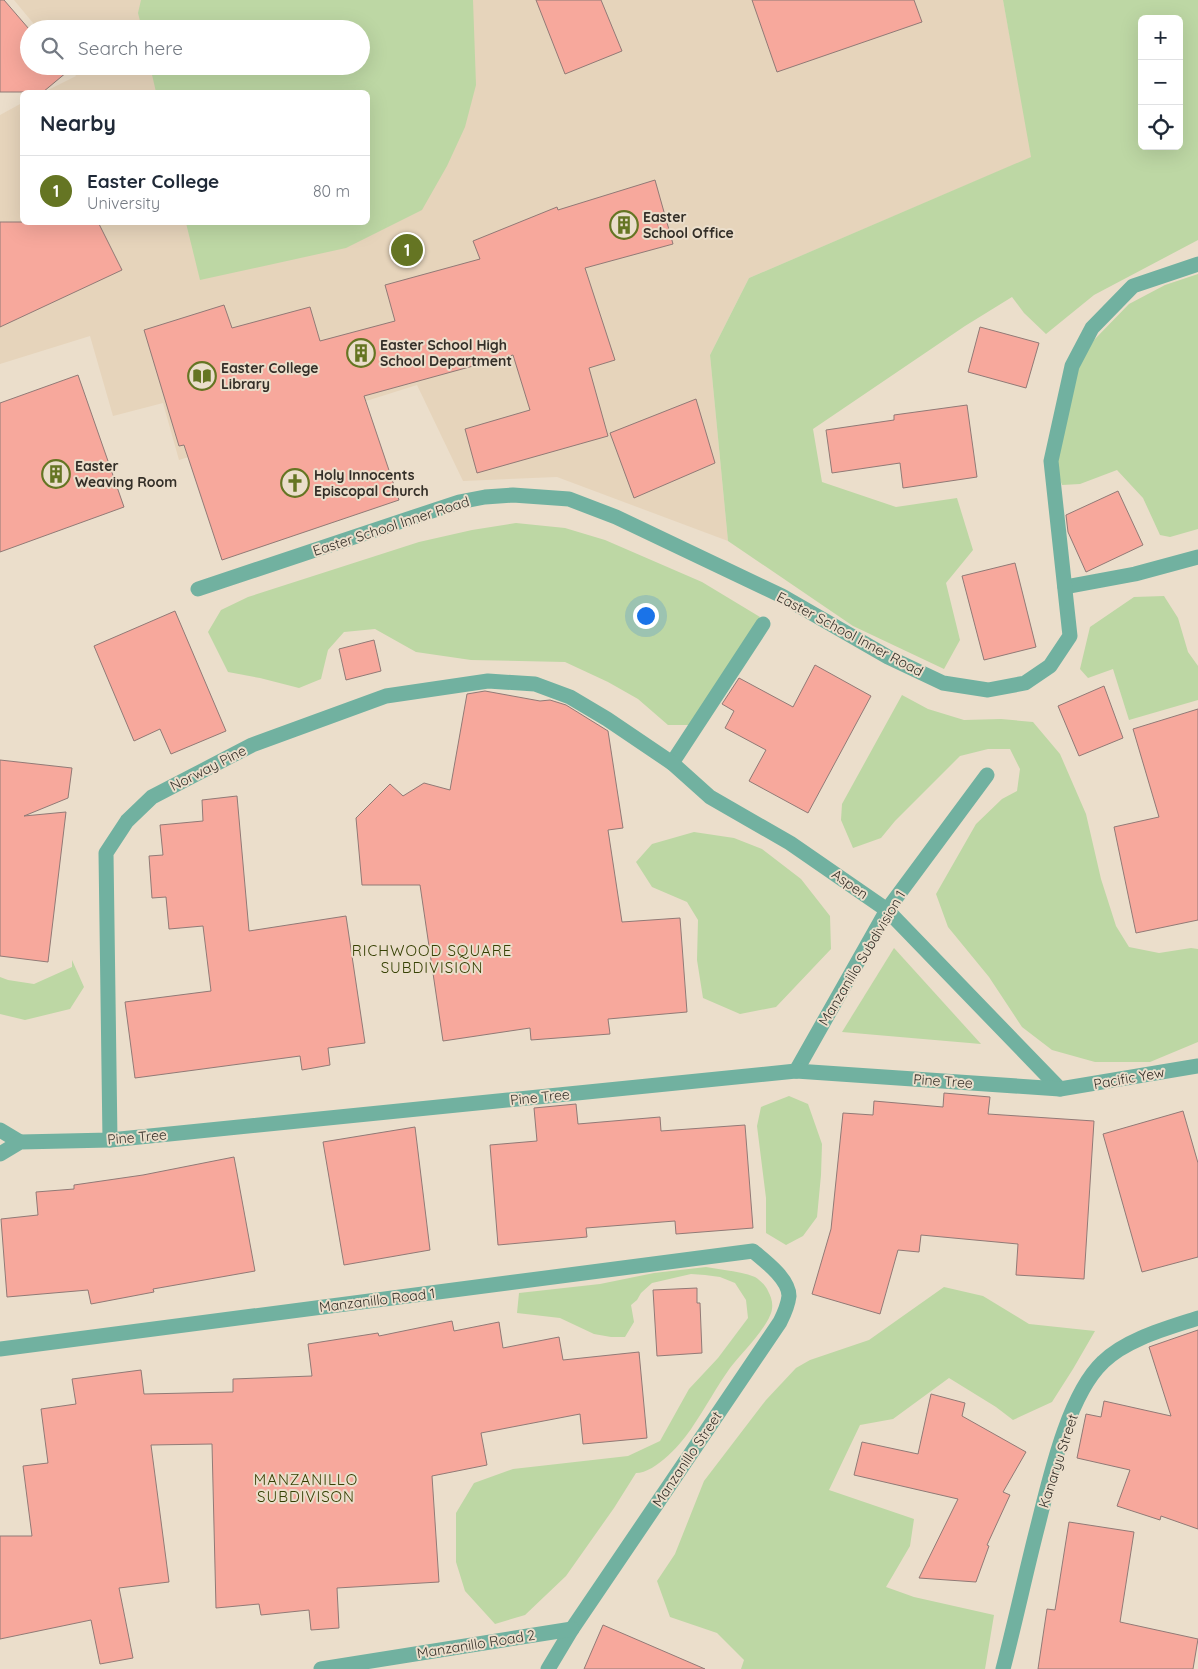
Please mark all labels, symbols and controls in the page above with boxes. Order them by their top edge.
map controls [1138,15,1183,150]
button: + [1138,15,1183,60]
search box [20,20,370,75]
icon: search [38,34,66,62]
text: Search here [78,36,183,60]
button: − [1138,60,1183,105]
button: locate [1138,105,1183,150]
text: Nearby [40,110,116,136]
text: Easter College [87,169,219,193]
text: 1 [53,181,59,201]
text: 80 m [313,181,350,201]
text: University [87,193,160,213]
place label: Easter School Office [643,208,734,242]
building icon: Easter School Office [609,210,639,240]
pin: 1 [391,231,423,269]
place label: Easter School High School Department [380,336,512,370]
building icon: Easter School High School Department [346,338,376,368]
place label: Easter College Library [221,359,319,393]
library icon: Easter College Library [187,361,217,391]
place label: Easter Weaving Room [75,457,177,491]
building icon: Easter Weaving Room [41,459,71,489]
place label: Holy Innocents Episcopal Church [314,466,429,500]
church icon: Holy Innocents Episcopal Church [280,468,310,498]
street label: Easter School Inner Road [311,492,471,560]
street label: Easter School Inner Road [774,588,926,680]
your location [633,603,659,629]
street label: Norway Pine [167,741,249,795]
street label: Aspen [828,865,872,903]
street label: Manzanillo Subdivision 1 [815,887,909,1029]
district label: RICHWOOD SQUARE SUBDIVISION [352,941,512,977]
street label: Pacific Yew [1092,1063,1166,1093]
street label: Pine Tree [913,1070,973,1092]
street label: Pine Tree [509,1085,571,1109]
street label: Pine Tree [106,1125,168,1149]
street label: Manzanillo Road 1 [318,1284,436,1316]
street label: Manzanillo Street [648,1408,726,1510]
street label: Kanaryu Street [1034,1411,1082,1510]
district label: MANZANILLO SUBDIVISON [254,1470,358,1506]
street label: Manzanillo Road 2 [416,1626,537,1662]

